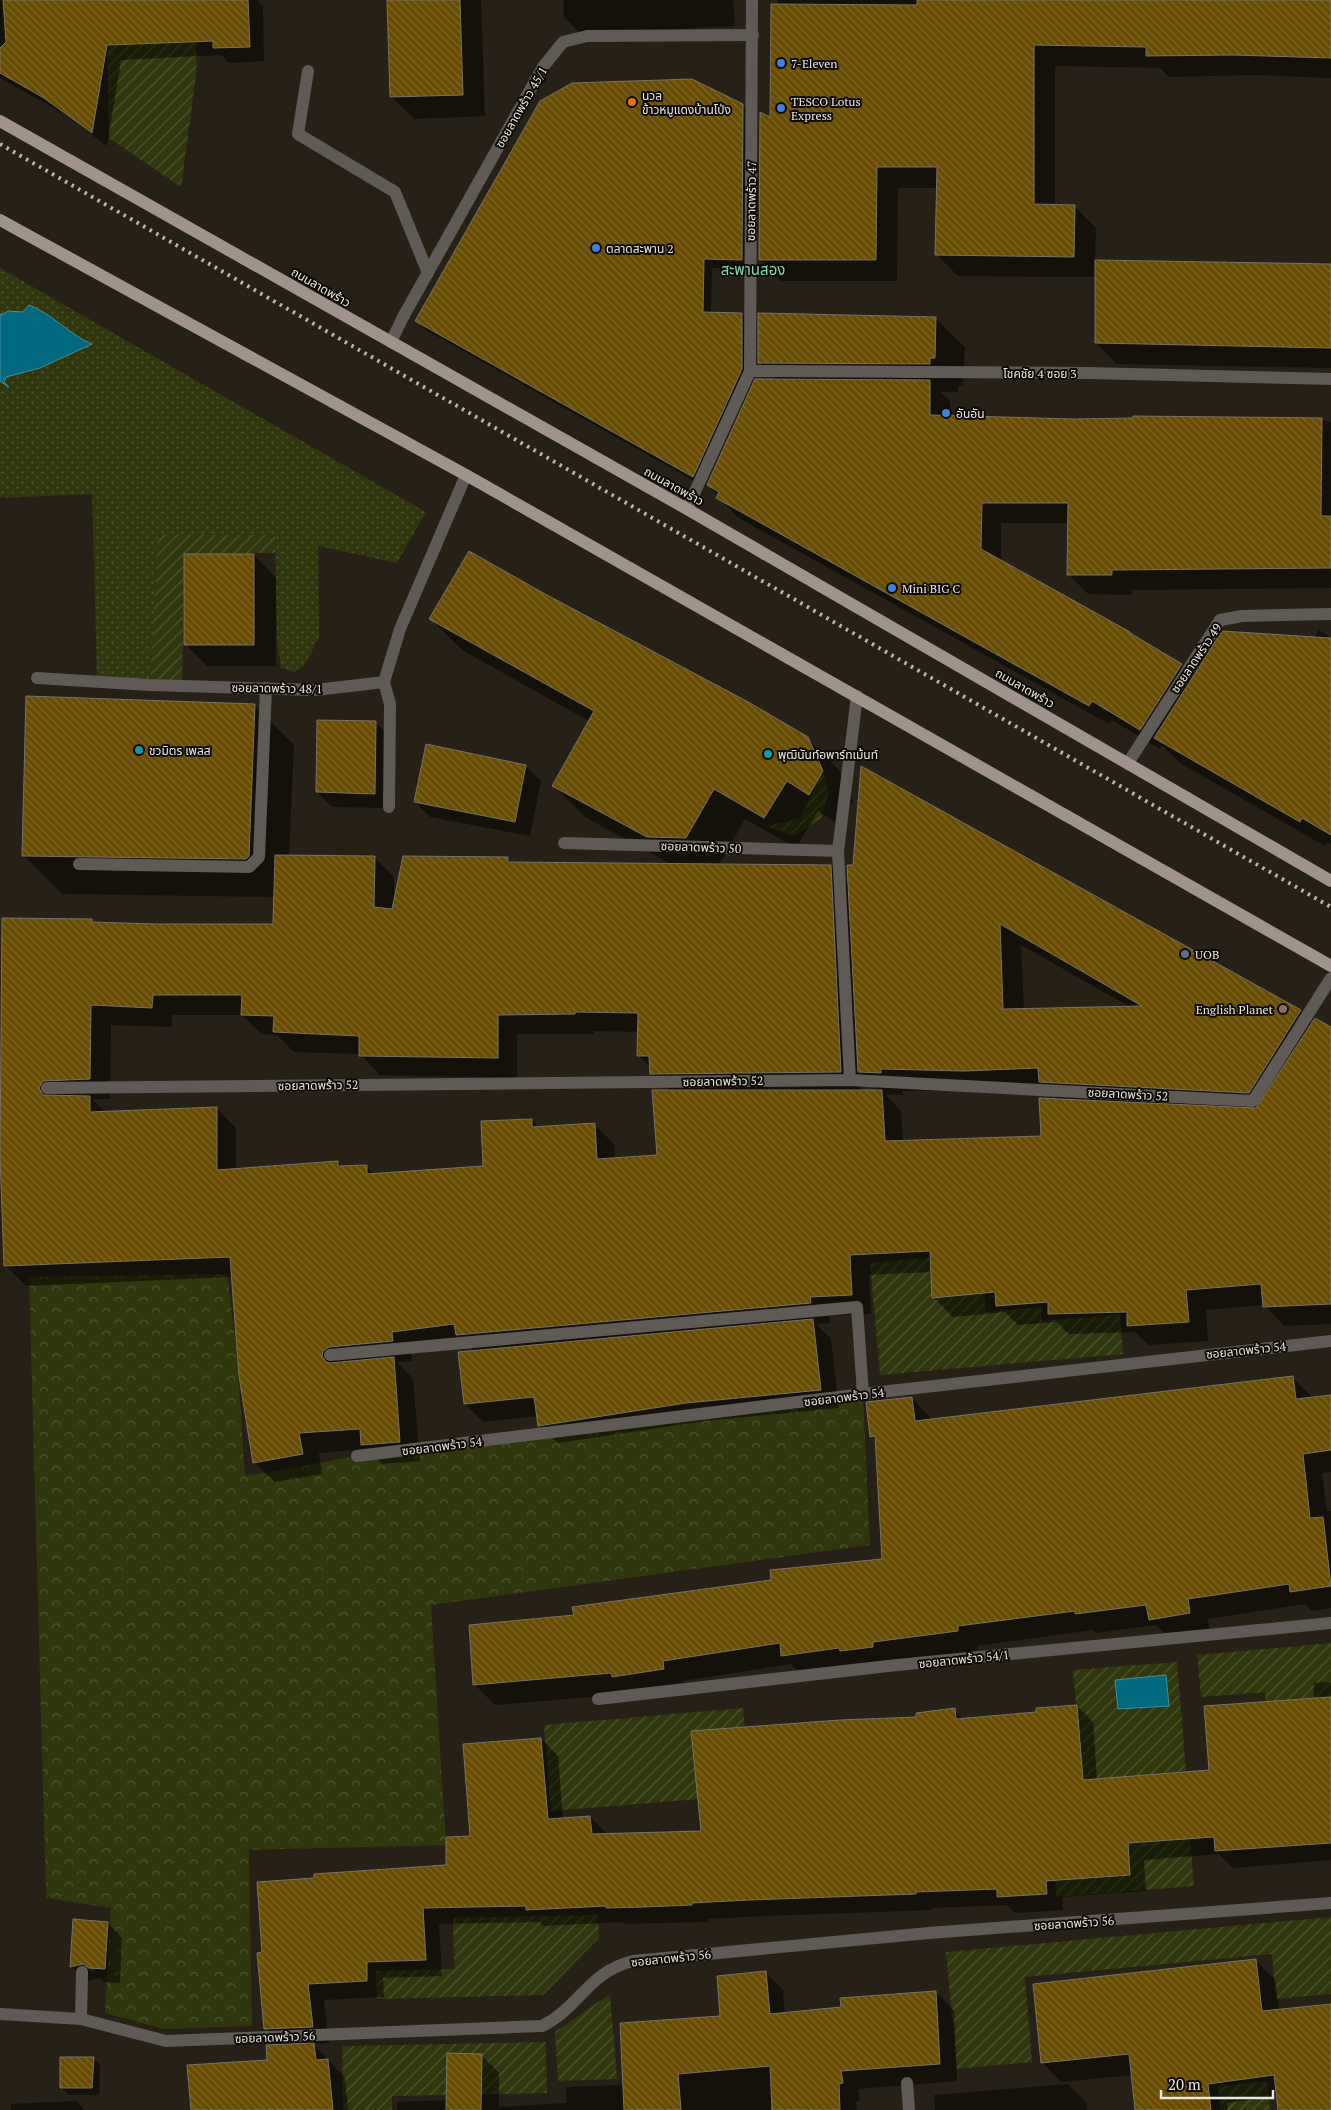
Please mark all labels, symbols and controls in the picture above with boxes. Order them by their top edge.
place label: 7-Eleven [791,56,837,71]
marker: 7-Eleven [775,57,787,69]
street label: ซอยลาดพร้าว 45/1 [492,64,550,150]
place label: นวล ข้าวหมูแดงบ้านโป่ง [642,88,731,117]
place label: TESCO Lotus Express [791,94,861,123]
marker: นวล ข้าวหมูแดงบ้านโป่ง [626,96,638,108]
marker: TESCO Lotus Express [775,102,787,114]
street label: ซอยลาดพร้าว 47 [743,161,759,241]
place label: ตลาดสะพาน 2 [606,241,674,256]
marker: ตลาดสะพาน 2 [590,242,602,254]
district label: สะพานสอง [721,259,785,279]
street label: ถนนลาดพร้าว [289,264,353,310]
street label: โชคชัย 4 ซอย 3 [1003,366,1077,381]
place label: อันอัน [956,406,985,421]
marker: อันอัน [940,407,952,419]
street label: ถนนลาดพร้าว [641,463,707,509]
place label: Mini BIG C [902,581,960,596]
marker: Mini BIG C [886,582,898,594]
street label: ซอยลาดพร้าว 49 [1167,620,1225,696]
street label: ถนนลาดพร้าว [993,665,1057,711]
street label: ซอยลาดพร้าว 48/1 [231,680,323,696]
place label: ชวมิตร เพลส [149,743,211,758]
marker: ชวมิตร เพลส [133,744,145,756]
place label: พุฒินันท์อพาร์ทเม้นท์ [778,747,878,762]
marker: พุฒินันท์อพาร์ทเม้นท์ [762,748,774,760]
street label: ซอยลาดพร้าว 50 [661,838,741,856]
place label: UOB [1195,947,1219,962]
marker: UOB [1179,948,1191,960]
place label: English Planet [1196,1002,1274,1017]
marker: English Planet [1277,1003,1289,1015]
street label: ซอยลาดพร้าว 52 [683,1073,763,1089]
street label: ซอยลาดพร้าว 52 [278,1077,358,1093]
street label: ซอยลาดพร้าว 52 [1087,1084,1169,1104]
street label: ซอยลาดพร้าว 54 [1205,1338,1287,1362]
street label: ซอยลาดพร้าว 54 [803,1385,885,1409]
street label: ซอยลาดพร้าว 54 [401,1434,483,1458]
street label: ซอยลาดพร้าว 54/1 [918,1647,1010,1671]
street label: ซอยลาดพร้าว 56 [1033,1913,1115,1933]
street label: ซอยลาดพร้าว 56 [630,1946,712,1970]
street label: ซอยลาดพร้าว 56 [235,2028,316,2046]
scale bar [1161,2068,1274,2100]
text: 20 m [1168,2074,1201,2094]

